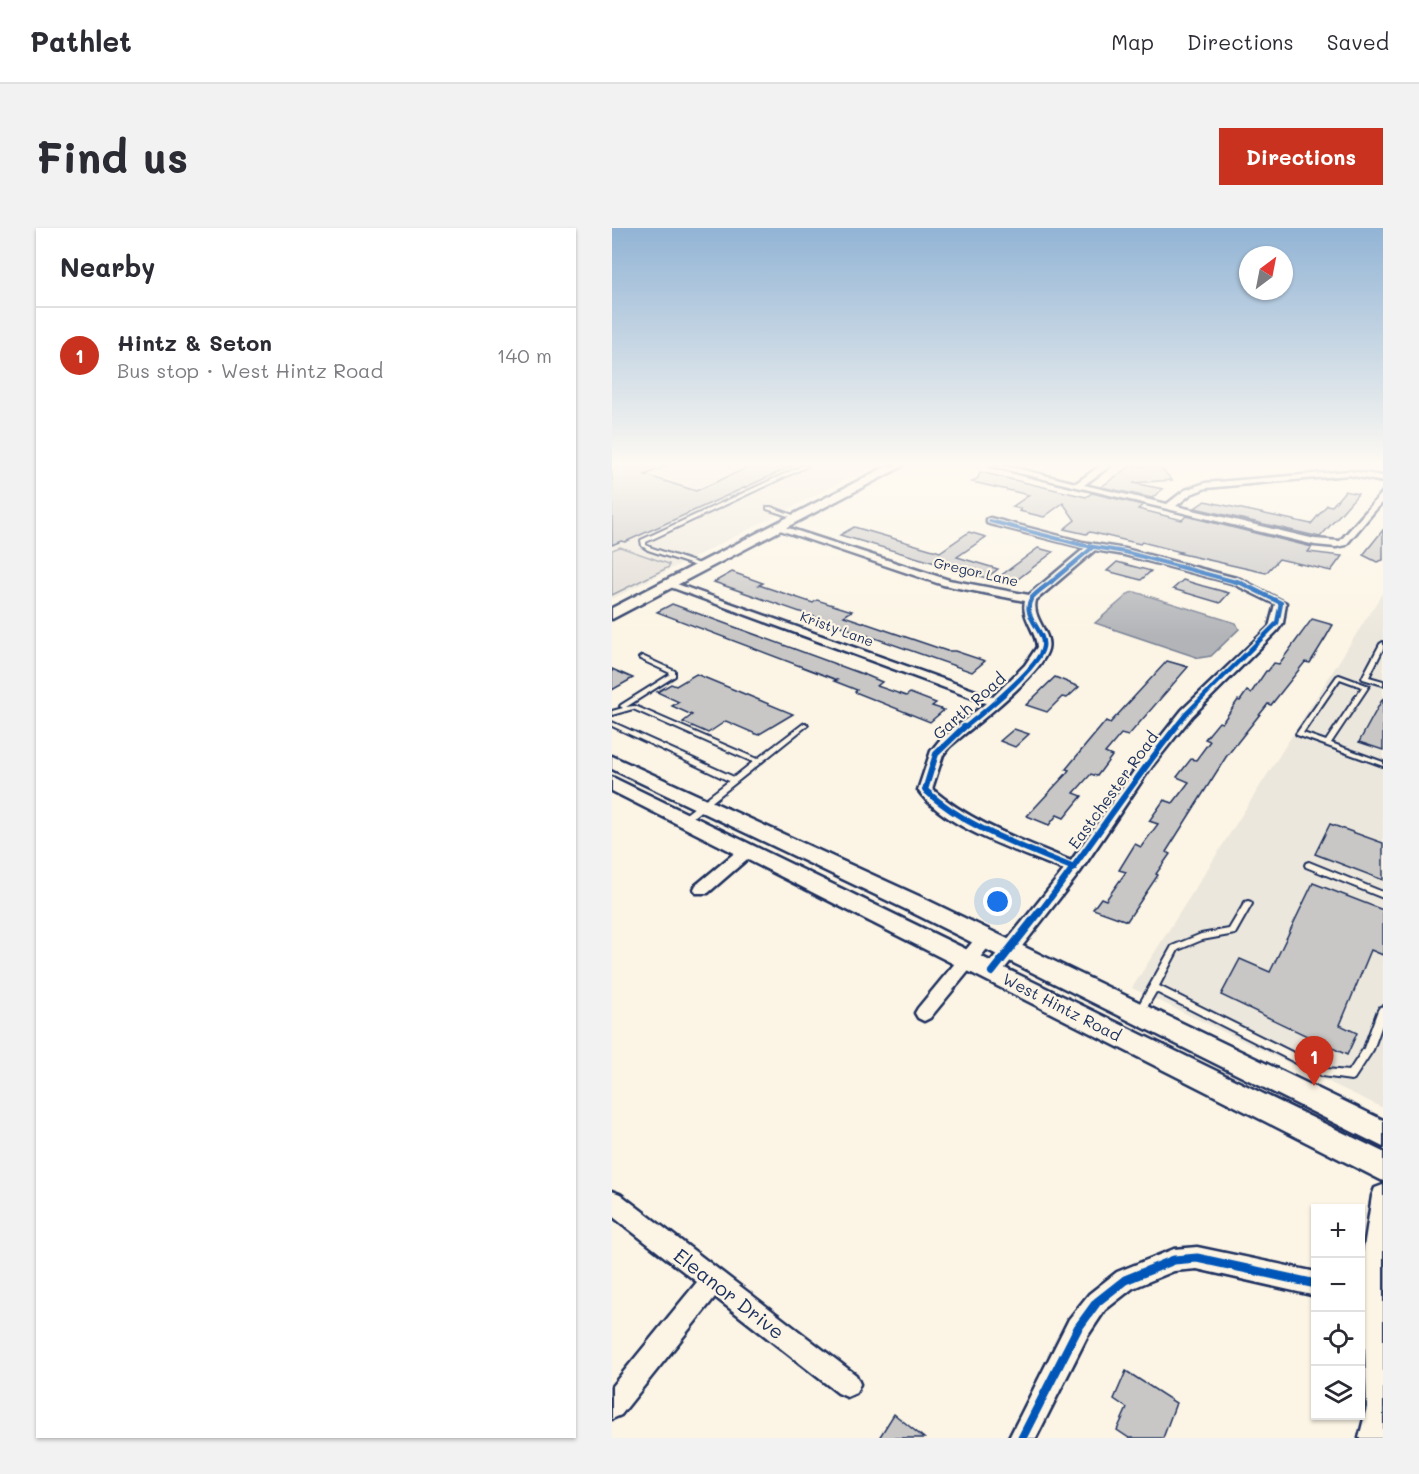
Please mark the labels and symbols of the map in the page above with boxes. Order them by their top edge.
north arrow [1239,246,1293,300]
street label: Gregor Lane [932,553,1020,591]
street label: Kristy Lane [798,606,877,651]
street label: Garth Road [928,667,1009,744]
street label: Eastchester Road [1063,727,1162,853]
your location [983,887,1012,916]
street label: West Hintz Road [1000,968,1125,1045]
pin: 1 [1294,1036,1334,1086]
street label: Eleanor Drive [669,1242,790,1345]

